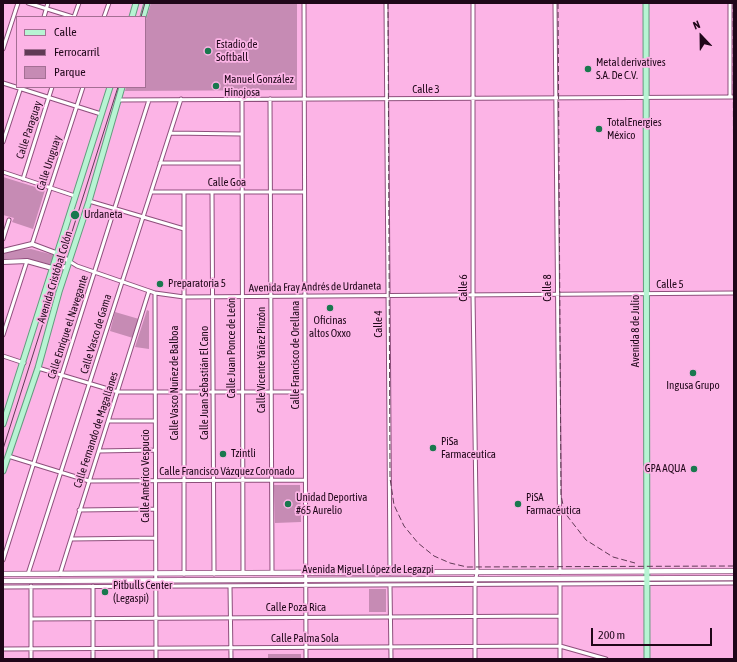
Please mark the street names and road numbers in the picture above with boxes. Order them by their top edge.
street label: Calle 3 [412,83,440,97]
street label: Calle Paraguay [13,99,45,161]
street label: Calle Uruguay [34,134,64,192]
street label: Calle Goa [208,176,246,190]
street label: Avenida Cristóbal Colón [35,229,75,325]
street label: Calle Enrique el Navegante [45,273,91,381]
street label: Calle 6 [457,274,471,302]
street label: Calle 8 [541,274,555,302]
street label: Calle 5 [656,278,684,292]
street label: Avenida Fray Andrés de Urdaneta [248,279,382,295]
street label: Calle Vasco de Gama [78,292,114,376]
street label: Avenida 8 de Julio [629,295,643,367]
street label: Calle Juan Ponce de León [225,298,239,398]
street label: Calle Francisco de Orellana [289,301,303,409]
street label: Calle Vicente Yáñez Pinzón [255,307,269,413]
street label: Calle 4 [372,310,386,338]
street label: Calle Vasco Nuñez de Balboa [168,325,182,441]
street label: Calle Juan Sebastián El Cano [198,326,212,440]
street label: Calle Fernando de Magallanes [71,370,121,490]
street label: Calle Américo Vespucio [139,429,153,523]
street label: Calle Francisco Vázquez Coronado [159,465,295,479]
street label: Avenida Miguel López de Legazpi [302,563,434,577]
street label: Calle Poza Rica [266,601,326,615]
street label: Calle Palma Sola [271,632,339,646]

